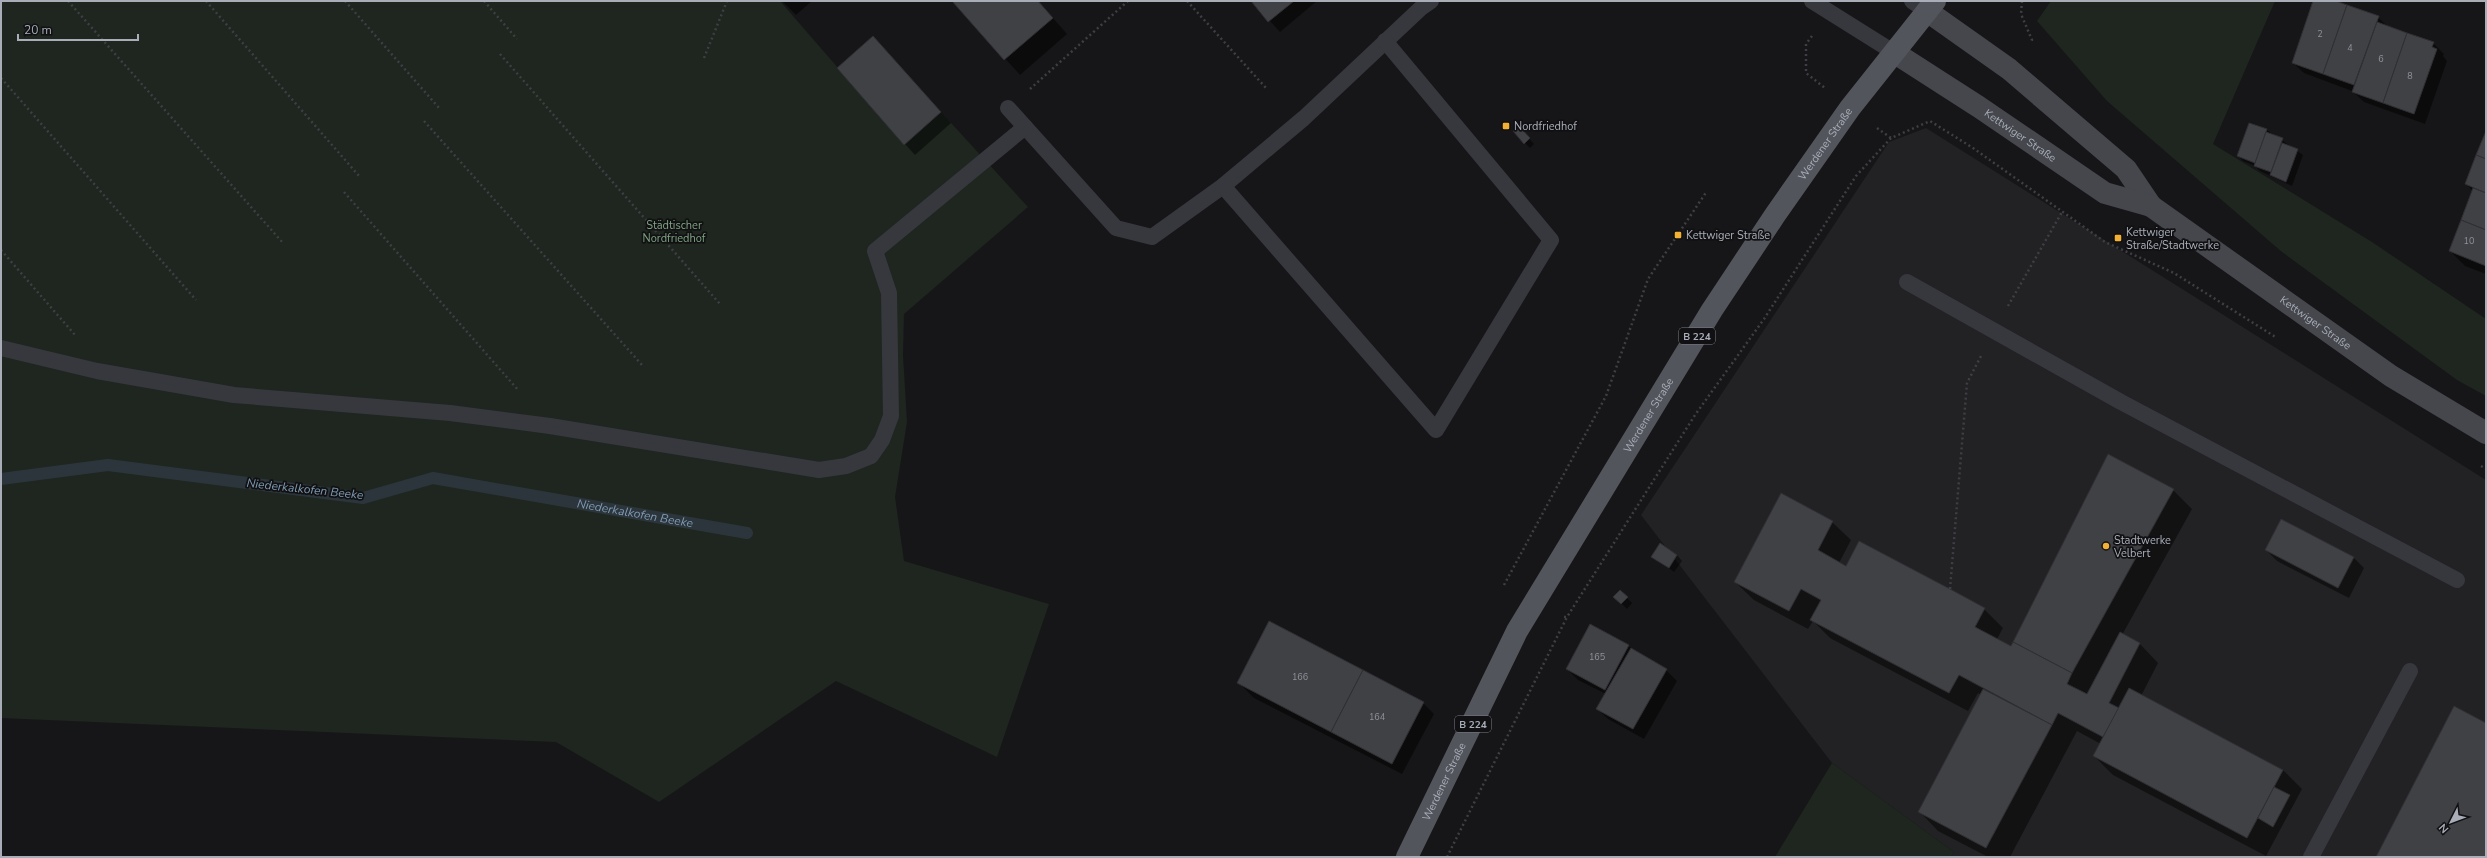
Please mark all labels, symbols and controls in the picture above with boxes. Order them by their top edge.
scale bar [18,16,138,42]
text: 20 m [24,22,52,38]
house number: 2 [2317,28,2323,40]
house number: 4 [2347,42,2353,54]
house number: 6 [2378,53,2384,65]
house number: 8 [2407,70,2413,82]
street label: Werdener Straße [1795,105,1856,183]
street label: Kettwiger Straße [1981,106,2059,166]
place label: Nordfriedhof [1514,119,1577,134]
marker: Nordfriedhof [1501,121,1511,131]
park label: Städtischer Nordfriedhof [643,218,706,246]
place label: Kettwiger Straße/Stadtwerke [2126,225,2219,253]
place label: Kettwiger Straße [1686,228,1770,243]
marker: Kettwiger Straße [1673,230,1683,240]
marker: Kettwiger Straße/Stadtwerke [2113,233,2123,243]
house number: 10 [2464,235,2474,247]
street label: Kettwiger Straße [2277,293,2354,354]
road number: B 224 [1679,328,1715,344]
street label: Werdener Straße [1620,375,1677,456]
water label: Niederkalkofen Beeke [246,475,365,503]
water label: Niederkalkofen Beeke [576,495,695,532]
place label: Stadtwerke Velbert [2113,533,2171,561]
marker: Stadtwerke Velbert [2101,541,2111,551]
house number: 165 [1589,651,1605,663]
house number: 166 [1292,671,1308,683]
house number: 164 [1369,711,1386,723]
road number: B 224 [1455,716,1491,732]
street label: Werdener Straße [1419,740,1470,823]
north arrow [2431,802,2471,842]
text: N [2436,820,2452,836]

